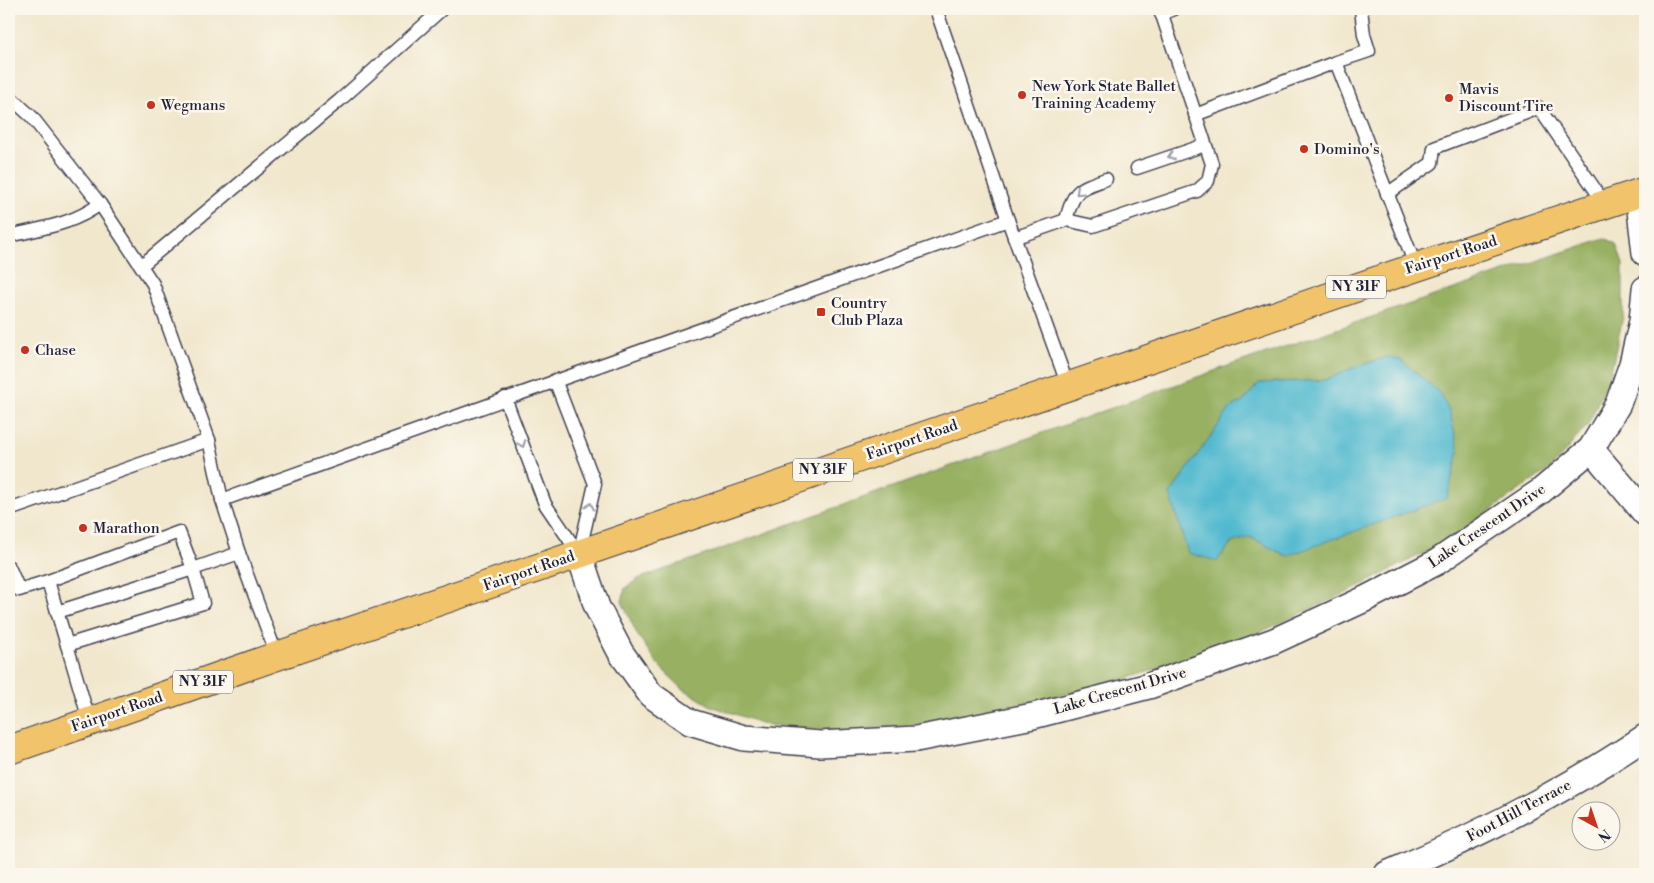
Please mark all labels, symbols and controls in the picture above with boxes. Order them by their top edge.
place label: New York State Ballet Training Academy [1032,77,1176,113]
place label: Mavis Discount Tire [1459,80,1553,116]
marker: New York State Ballet Training Academy [1016,89,1028,101]
marker: Mavis Discount Tire [1443,92,1455,104]
place label: Wegmans [160,96,225,115]
marker: Wegmans [145,99,157,111]
place label: Domino's [1314,140,1379,159]
marker: Domino's [1298,143,1310,155]
one-way arrow [1167,150,1176,160]
one-way arrow [1075,186,1084,195]
street label: Fairport Road [1403,231,1500,279]
road number: NY 31F [1326,276,1386,298]
place label: Country Club Plaza [831,294,903,330]
marker: Country Club Plaza [815,306,827,318]
place label: Chase [35,341,76,360]
marker: Chase [19,344,31,356]
street label: Fairport Road [864,415,961,465]
one-way arrow [516,439,526,448]
road number: NY 31F [793,458,853,482]
street label: Lake Crescent Drive [1425,480,1549,572]
one-way arrow [584,502,595,511]
place label: Marathon [93,519,160,538]
marker: Marathon [77,522,89,534]
street label: Fairport Road [481,546,578,596]
street label: Lake Crescent Drive [1051,663,1189,719]
road number: NY 31F [173,670,233,694]
street label: Fairport Road [69,687,166,737]
street label: Foot Hill Terrace [1464,775,1574,847]
north arrow [1572,800,1622,850]
text: N [1594,825,1614,846]

